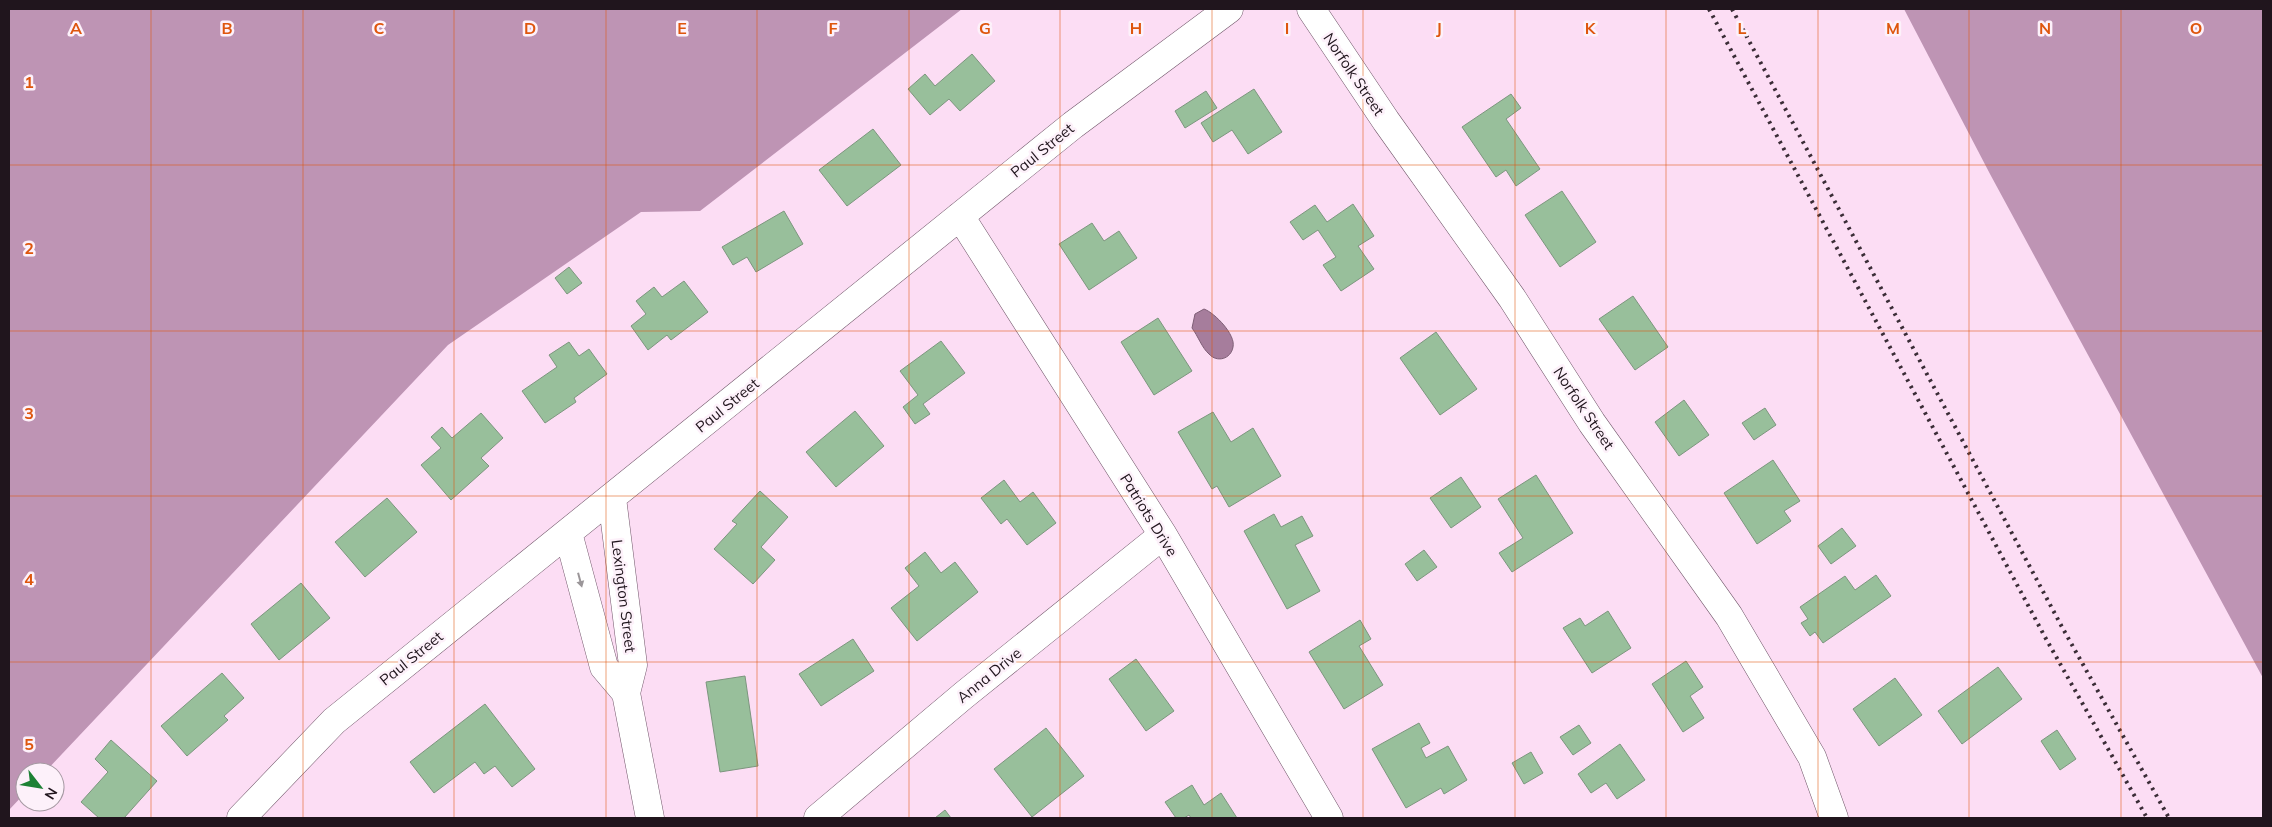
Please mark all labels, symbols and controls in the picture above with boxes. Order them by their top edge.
text: A [70,18,82,38]
text: B [221,18,233,38]
text: C [374,18,385,38]
text: D [524,18,536,38]
text: E [677,18,687,38]
text: F [828,18,838,38]
text: G [979,18,991,38]
text: H [1130,18,1142,38]
text: I [1285,18,1289,38]
text: J [1436,18,1442,38]
text: K [1585,18,1597,38]
text: L [1738,18,1747,38]
text: M [1886,18,1900,38]
text: N [2039,18,2051,38]
text: O [2190,18,2202,38]
street label: Norfolk Street [1319,29,1389,119]
text: 1 [24,72,34,92]
street label: Paul Street [1006,119,1078,181]
text: 2 [24,238,34,258]
street label: Norfolk Street [1549,363,1619,453]
street label: Paul Street [691,374,763,436]
text: 3 [24,403,34,423]
street label: Patriots Drive [1116,470,1182,560]
street label: Lexington Street [608,538,640,654]
text: 4 [24,569,34,589]
one-way arrow [577,573,585,588]
street label: Paul Street [375,627,447,689]
street label: Anna Drive [953,643,1025,707]
text: 5 [24,734,34,754]
north arrow [15,762,65,812]
text: N [41,785,62,803]

